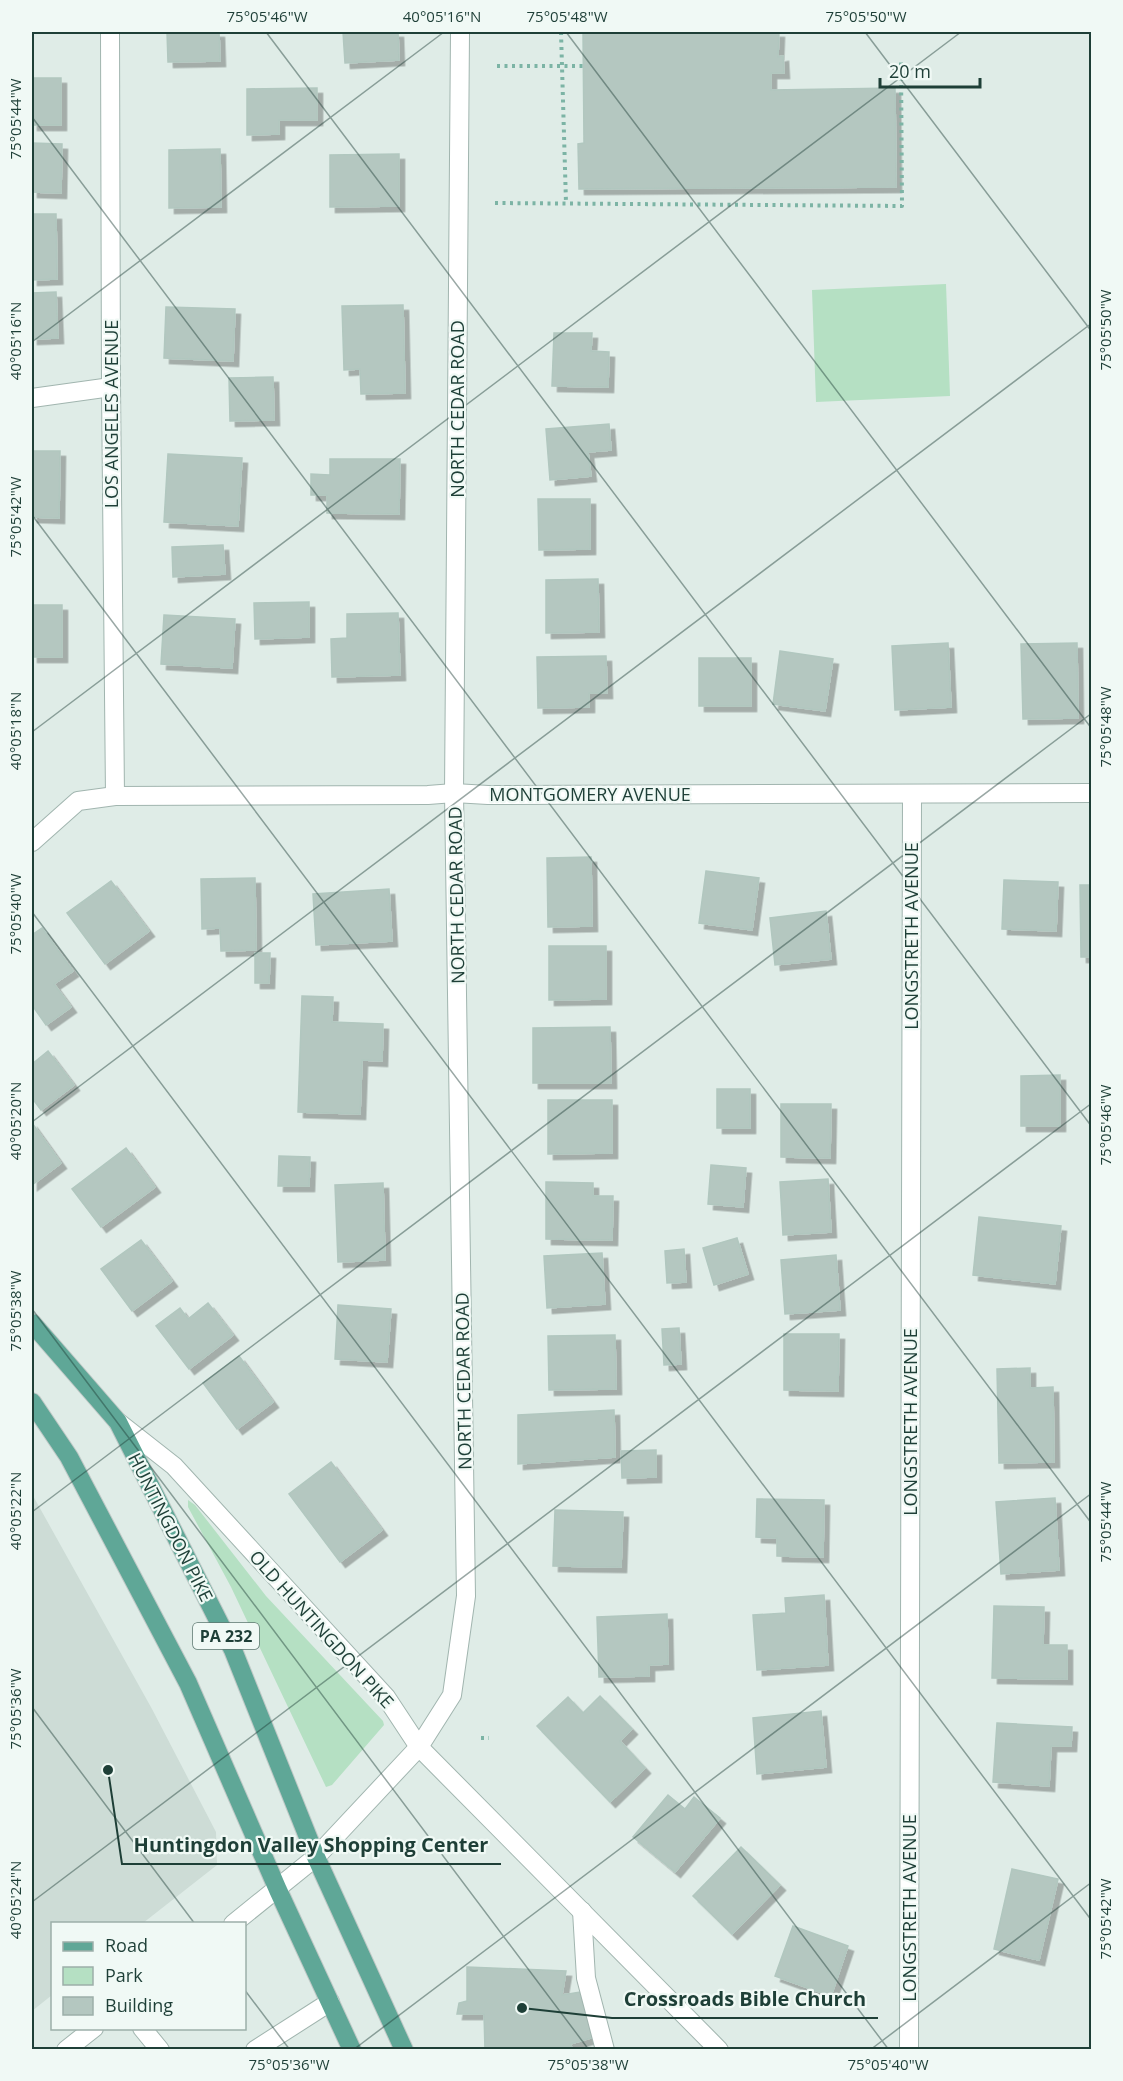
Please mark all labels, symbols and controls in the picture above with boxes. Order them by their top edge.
text: 75°05'46"W [227,6,308,26]
text: 40°05'16"N [403,6,481,26]
text: 75°05'48"W [527,6,608,26]
text: 75°05'50"W [826,6,907,26]
scale bar [880,51,980,89]
text: 20 m [889,59,931,83]
text: 75°05'44"W [5,78,25,160]
text: 75°05'50"W [1095,289,1115,371]
text: 40°05'16"N [5,302,25,380]
street label: LOS ANGELES AVENUE [99,320,123,508]
street label: NORTH CEDAR ROAD [445,320,469,498]
text: 75°05'42"W [5,476,25,558]
text: 75°05'48"W [1095,686,1115,768]
text: 40°05'18"N [5,692,25,770]
street label: MONTGOMERY AVENUE [489,782,691,806]
street label: NORTH CEDAR ROAD [442,806,470,984]
street label: LONGSTRETH AVENUE [899,842,923,1030]
text: 75°05'40"W [5,873,25,955]
text: 40°05'20"N [5,1082,25,1160]
text: 75°05'46"W [1095,1084,1115,1166]
text: 75°05'38"W [5,1270,25,1352]
street label: NORTH CEDAR ROAD [449,1292,477,1470]
street label: LONGSTRETH AVENUE [898,1328,922,1516]
street label: HUNTINGDON PIKE [123,1449,219,1605]
text: 40°05'22"N [5,1472,25,1550]
text: 75°05'44"W [1095,1481,1115,1563]
street label: OLD HUNTINGDON PIKE [245,1545,399,1713]
road number: PA 232 [193,1623,259,1649]
text: 75°05'36"W [5,1668,25,1750]
street label: LONGSTRETH AVENUE [897,1814,921,2002]
callout: Huntingdon Valley Shopping Center [122,1826,501,1864]
text: Huntingdon Valley Shopping Center [134,1831,488,1858]
text: 40°05'24"N [5,1861,25,1939]
text: 75°05'42"W [1095,1878,1115,1960]
legend [51,1922,246,2030]
text: Road [105,1933,148,1957]
text: Park [105,1963,143,1987]
callout: Crossroads Bible Church [612,1980,878,2018]
text: Crossroads Bible Church [624,1985,866,2012]
text: Building [105,1993,173,2017]
text: 75°05'36"W [249,2054,330,2074]
text: 75°05'38"W [548,2054,629,2074]
text: 75°05'40"W [848,2054,929,2074]

